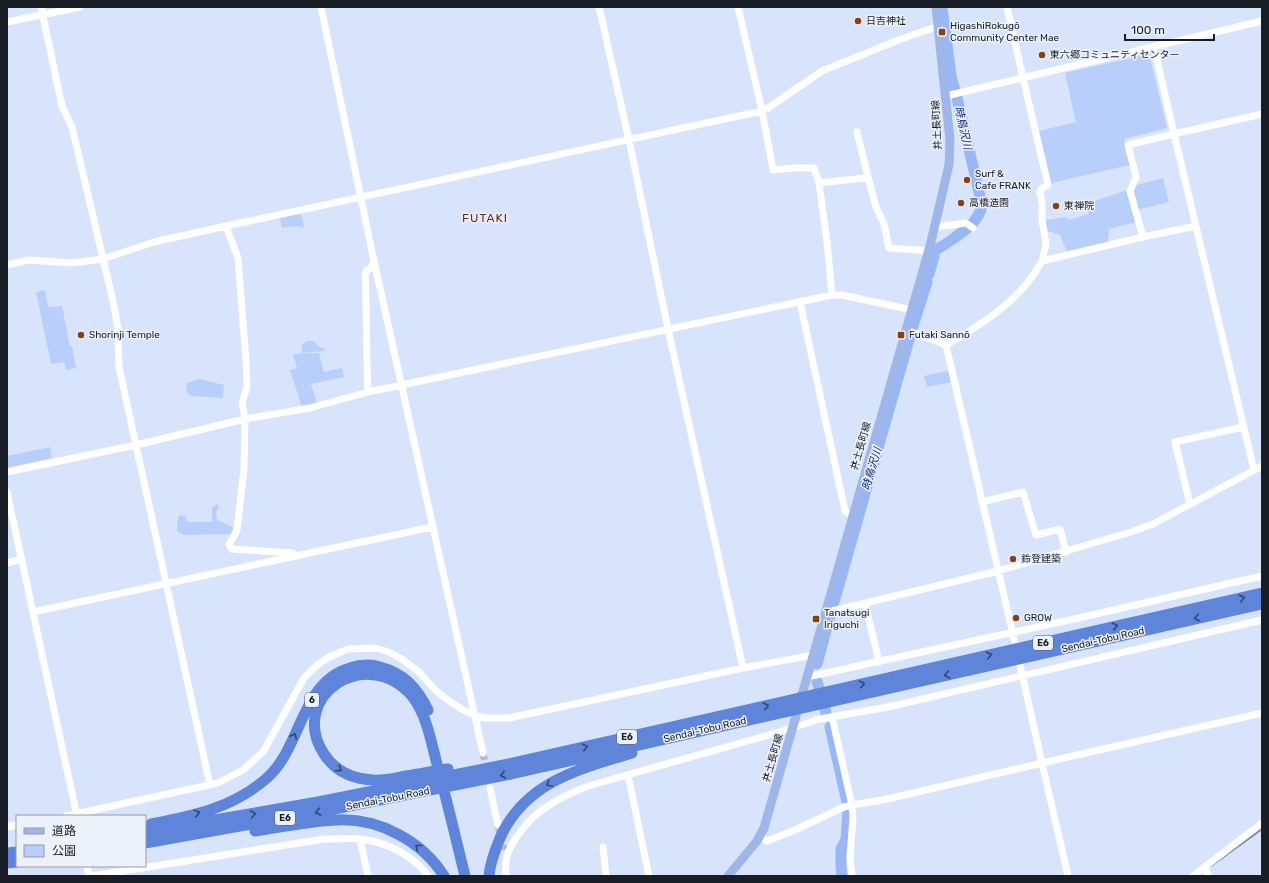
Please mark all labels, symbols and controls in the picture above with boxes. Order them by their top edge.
place label: 日吉神社 [866,15,906,27]
marker: 日吉神社 [853,16,863,26]
scale bar [1125,16,1214,42]
place label: HigashiRokugō Community Center Mae [950,20,1060,44]
text: 100 m [1131,23,1165,37]
marker: HigashiRokugō Community Center Mae [937,27,947,37]
place label: 東六郷コミュニティセンター [1050,49,1179,61]
marker: 東六郷コミュニティセンター [1037,50,1047,60]
street label: 井土長町線 [930,100,944,150]
water label: 時鳥沢川 [952,105,975,152]
place label: Surf & Cafe FRANK [975,168,1031,192]
marker: Surf & Cafe FRANK [962,175,972,185]
place label: 高橋造園 [969,197,1009,209]
marker: 高橋造園 [956,198,966,208]
place label: 東禅院 [1064,200,1094,212]
marker: 東禅院 [1051,201,1061,211]
district label: FUTAKI [462,211,508,225]
place label: Shorinji Temple [89,329,160,341]
place label: Futaki Sannō [909,329,970,341]
marker: Shorinji Temple [76,330,86,340]
marker: Futaki Sannō [896,330,906,340]
street label: 井土長町線 [848,420,874,472]
water label: 時鳥沢川 [860,445,885,492]
place label: 鈴登建築 [1021,553,1061,565]
marker: 鈴登建築 [1008,554,1018,564]
one-way arrow [1239,594,1245,602]
place label: Tanatsugi Iriguchi [824,607,869,631]
place label: GROW [1024,612,1052,624]
marker: GROW [1011,613,1021,623]
marker: Tanatsugi Iriguchi [811,614,821,624]
one-way arrow [1193,614,1200,622]
one-way arrow [1112,623,1119,631]
street label: Sendai-Tobu Road [1060,625,1146,655]
road number: E6 [1033,636,1053,650]
one-way arrow [985,652,992,660]
one-way arrow [944,671,950,679]
one-way arrow [859,681,865,689]
road number: 6 [305,693,319,707]
one-way arrow [763,702,770,710]
street label: Sendai-Tobu Road [662,715,748,745]
road number: E6 [617,730,637,744]
street label: 井土長町線 [760,732,786,784]
one-way arrow [289,733,297,740]
one-way arrow [582,743,588,751]
one-way arrow [334,764,341,771]
one-way arrow [500,771,507,779]
one-way arrow [546,779,554,786]
street label: Sendai-Tobu Road [345,785,431,813]
one-way arrow [315,808,321,816]
one-way arrow [193,810,200,818]
one-way arrow [249,810,256,819]
road number: E6 [275,811,295,825]
legend [16,815,146,867]
text: 道路 [52,824,76,838]
text: 公園 [52,844,76,858]
one-way arrow [416,845,423,852]

